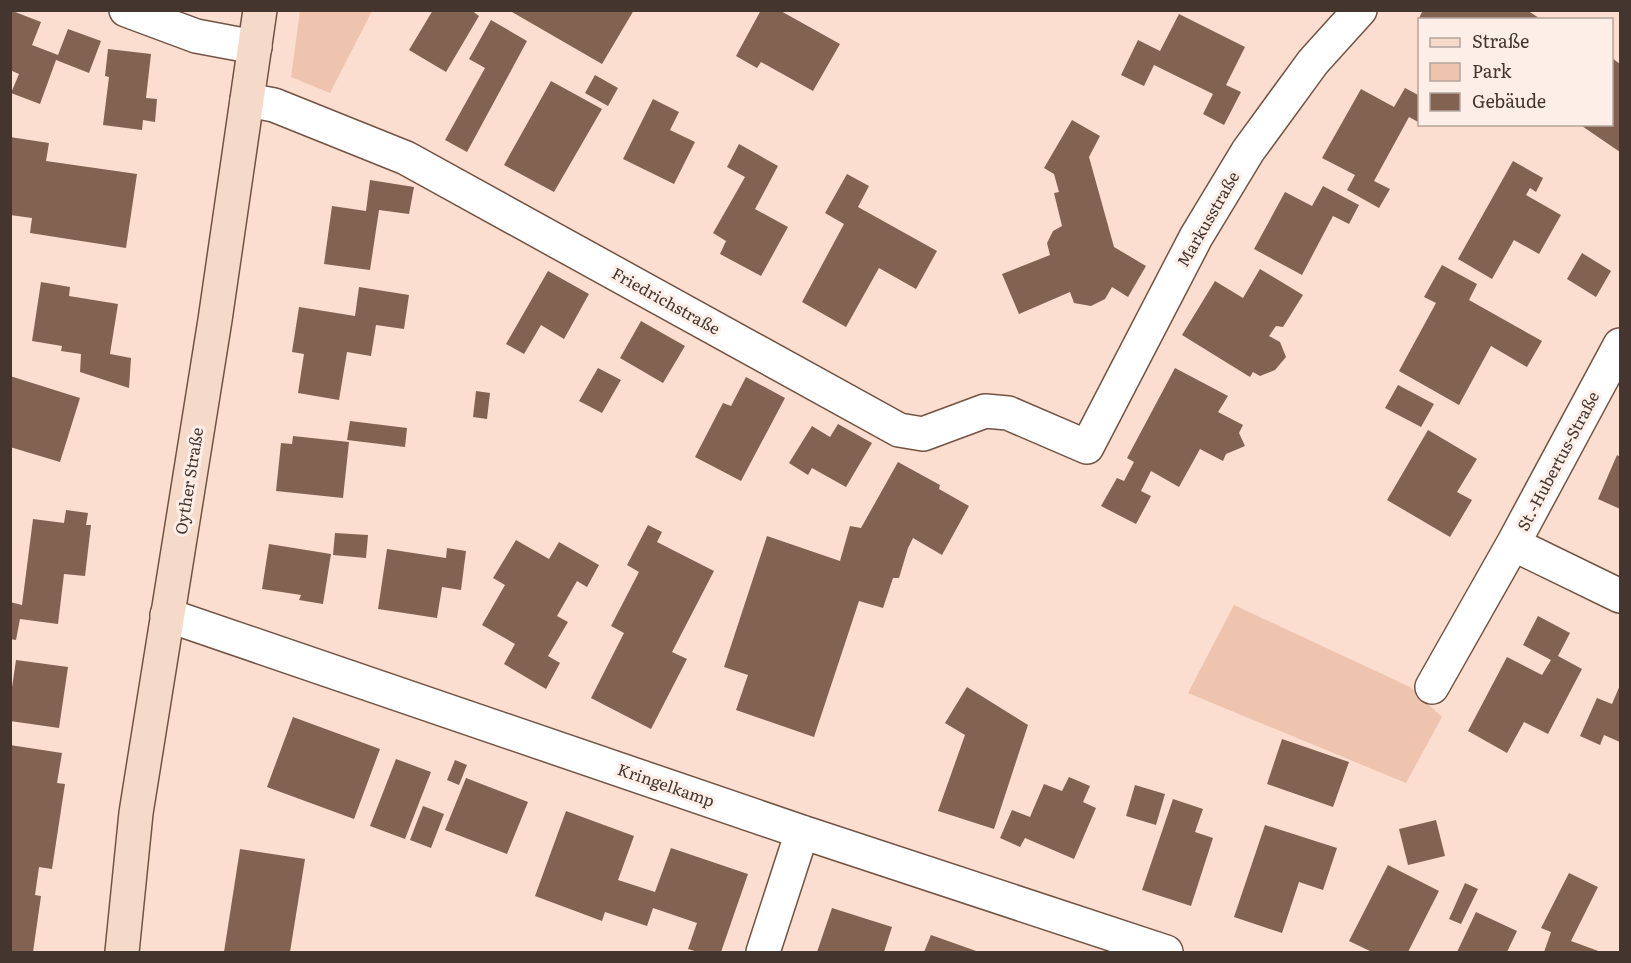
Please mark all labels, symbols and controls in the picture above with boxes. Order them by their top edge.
legend [1418,18,1613,126]
text: Straße [1472,27,1529,54]
text: Park [1472,57,1513,84]
text: Gebäude [1472,87,1546,114]
street label: Markusstraße [1170,166,1244,271]
street label: Friedrichstraße [608,260,725,340]
street label: St.-Hubertus-Straße [1510,386,1604,535]
street label: Oyther Straße [168,426,208,536]
street label: Kringelkamp [615,756,718,812]

